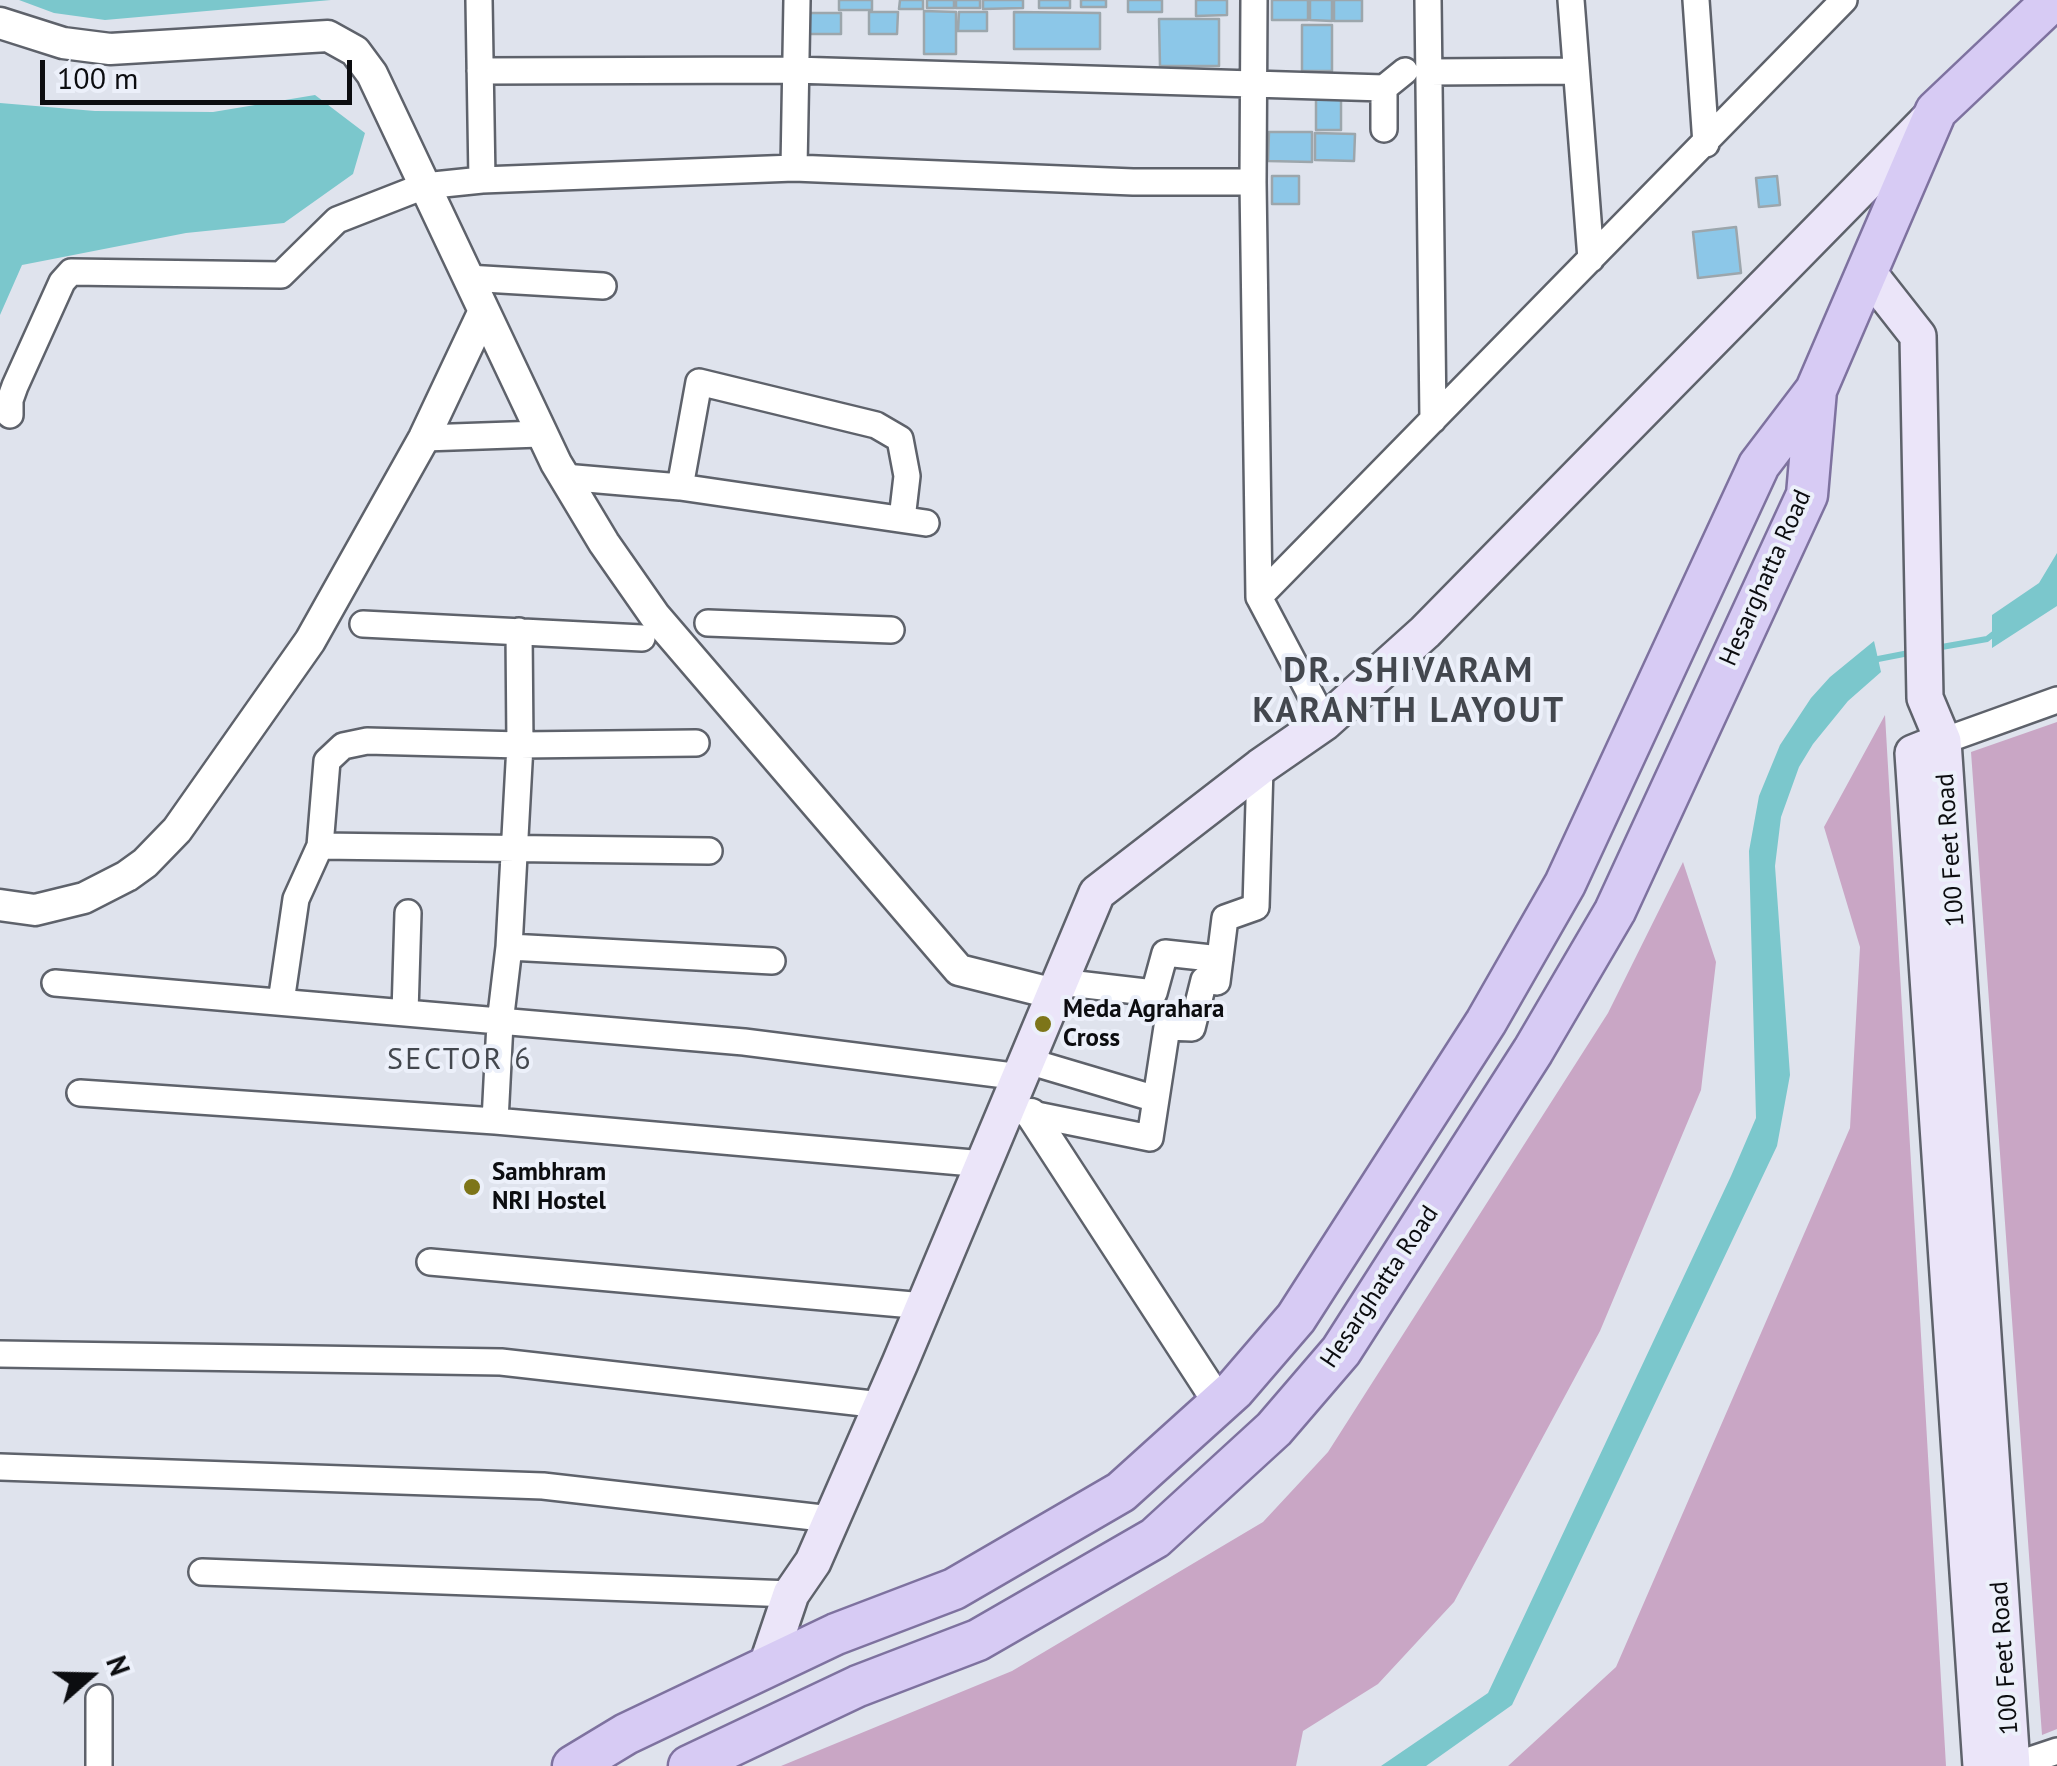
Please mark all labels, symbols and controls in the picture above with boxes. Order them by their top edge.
scale bar [45,40,358,102]
text: 100 m [57,58,138,97]
street label: Hesarghatta Road [1714,485,1818,671]
district label: DR. SHIVARAM KARANTH LAYOUT [1252,651,1566,733]
street label: 100 Feet Road [1931,772,1971,928]
place label: Meda Agrahara Cross [1063,995,1224,1054]
marker: Meda Agrahara Cross [1032,1013,1054,1035]
district label: SECTOR 6 [387,1042,533,1078]
place label: Sambhram NRI Hostel [492,1158,606,1217]
marker: Sambhram NRI Hostel [461,1176,483,1198]
street label: Hesarghatta Road [1315,1200,1445,1374]
street label: 100 Feet Road [1985,1580,2025,1736]
north arrow [40,1626,140,1726]
text: N [98,1651,139,1681]

